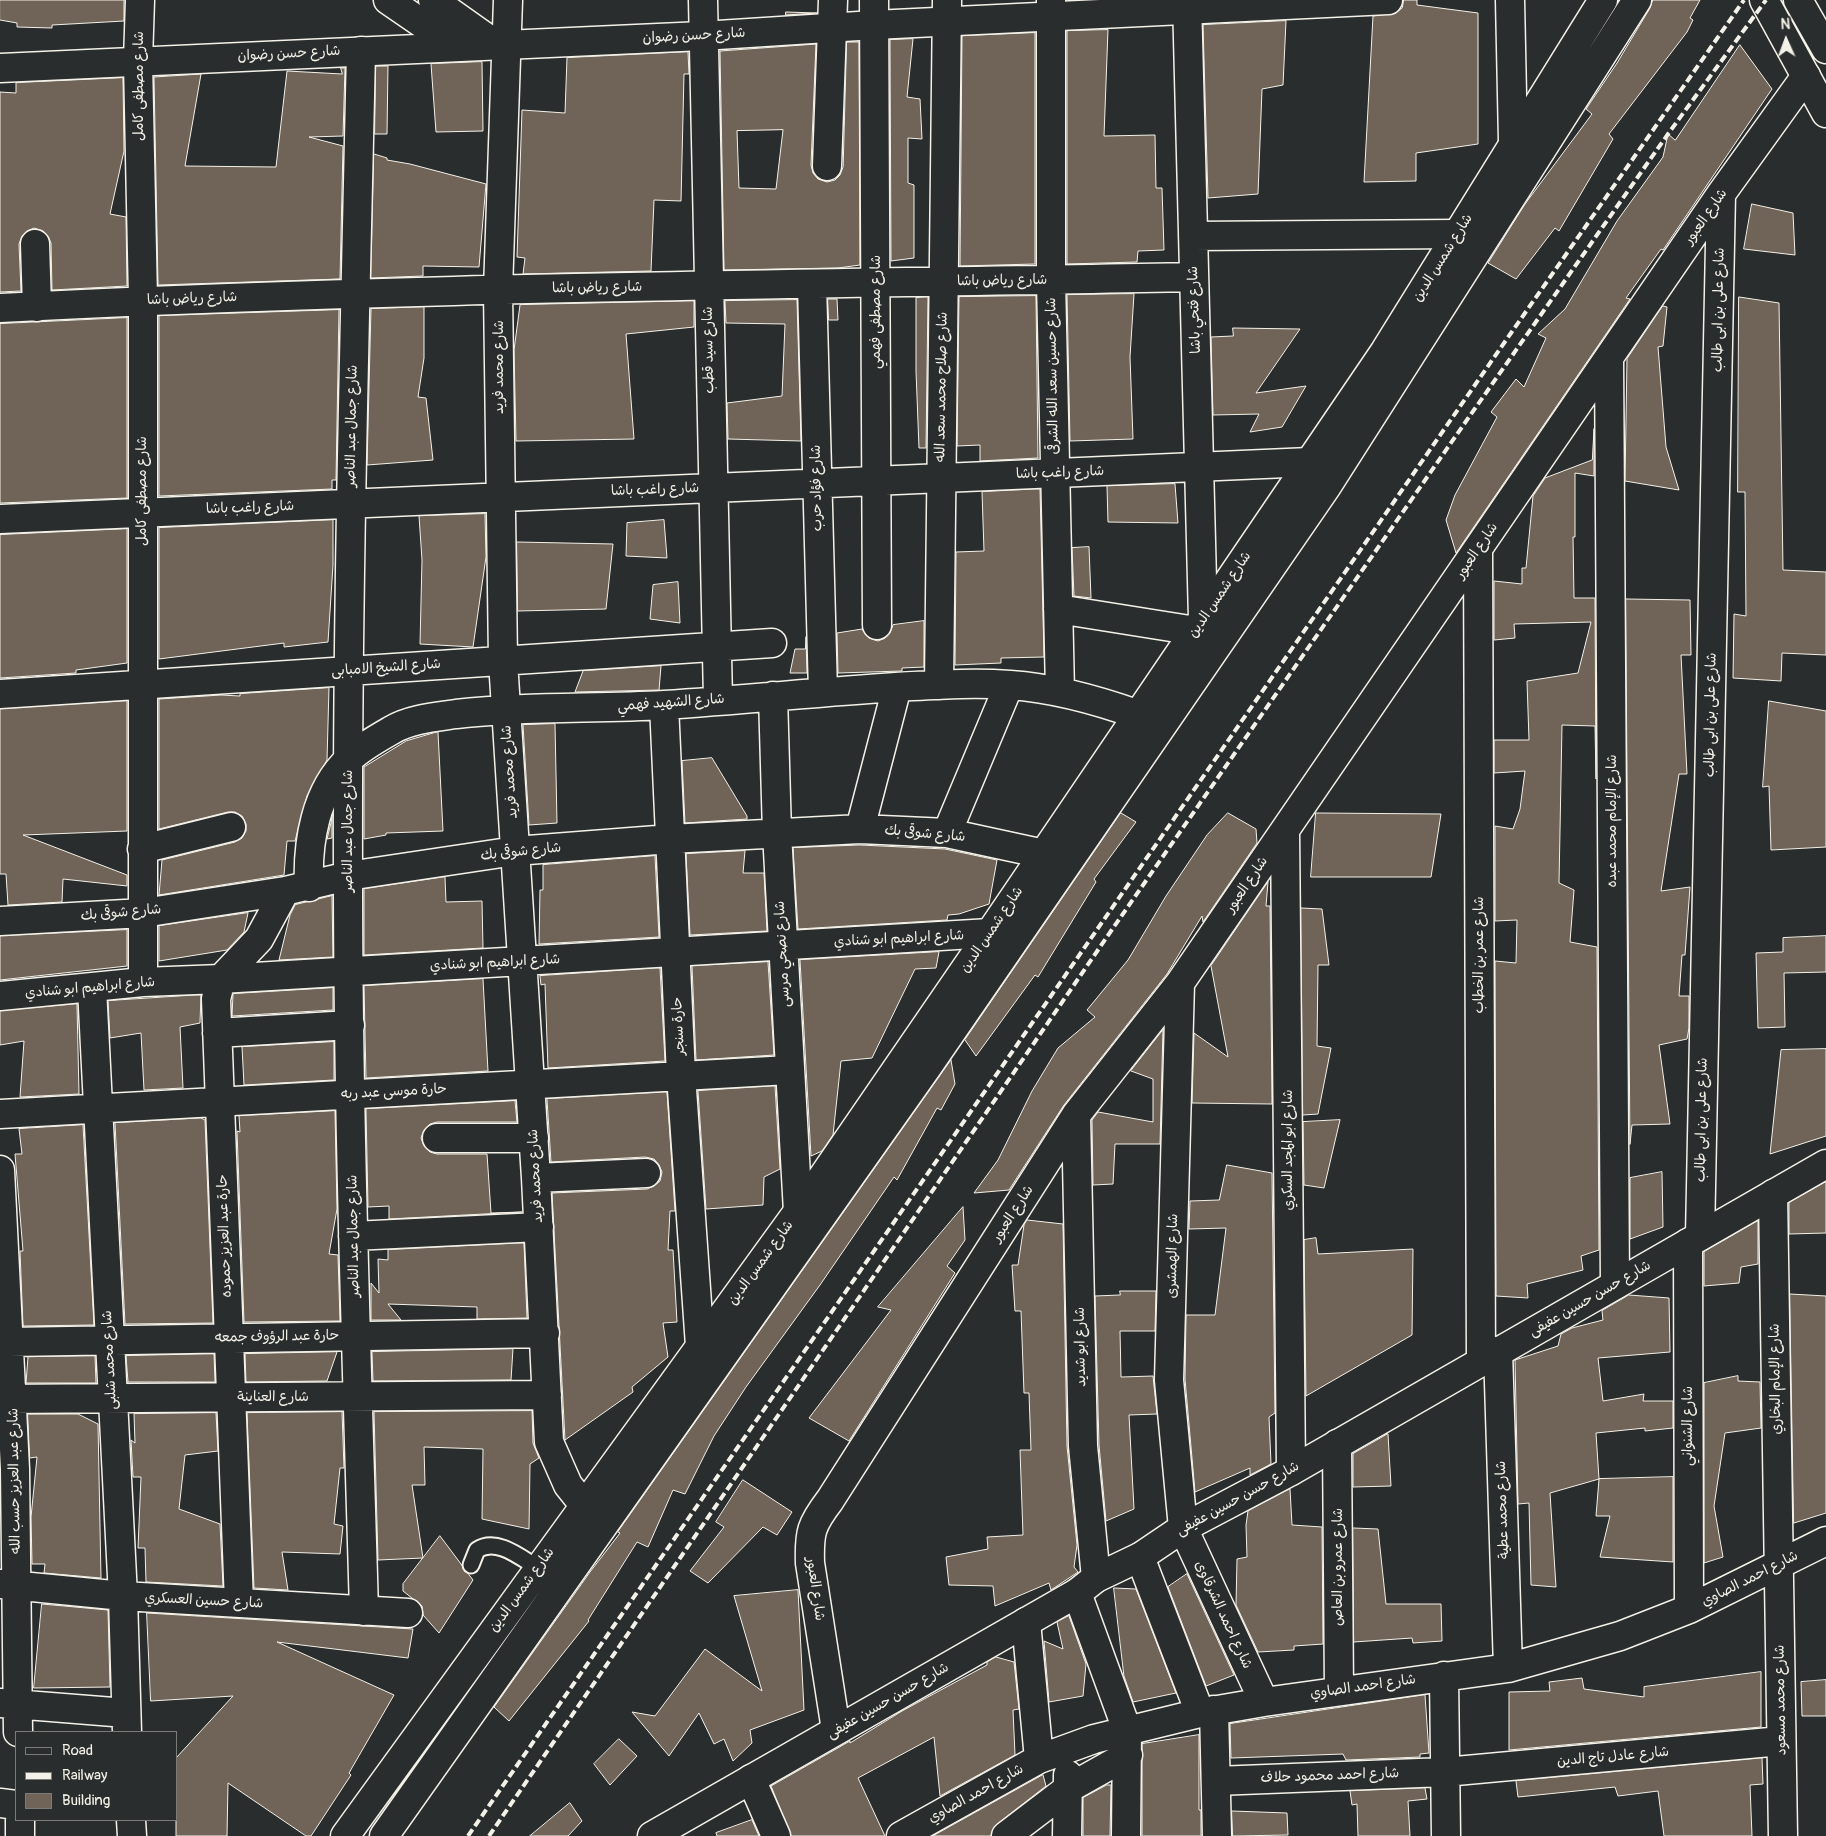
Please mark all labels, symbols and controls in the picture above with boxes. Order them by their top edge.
north arrow [1761,15,1811,65]
text: N [1780,16,1790,33]
street label: شارع حسن رضوان [642,25,746,47]
street label: شارع مصطفى كامل [131,31,147,141]
street label: شارع حسن رضوان [237,43,341,65]
street label: شارع العبور [1681,186,1731,248]
street label: شارع شمس الدين [1409,211,1477,305]
street label: شارع على بن ابى طالب [1710,248,1728,372]
street label: شارع مصطفى فهمي [868,255,884,369]
street label: شارع فتحي باشا [1185,266,1205,354]
street label: شارع رياض باشا [957,272,1047,290]
street label: شارع رياض باشا [552,279,642,297]
street label: شارع رياض باشا [147,289,237,309]
street label: شارع حسين سعد الله الشرقى [1043,297,1063,455]
street label: شارع سيد قطب [700,306,718,394]
street label: شارع صلاح محمد سعد الله [932,312,952,462]
street label: شارع محمد فريد [491,320,507,414]
street label: شارع جمال عبد الناصر [343,365,361,487]
street label: شارع مصطفى كامل [134,436,150,546]
street label: شارع فؤاد حرب [808,445,826,531]
street label: شارع راغب باشا [1015,463,1105,483]
street label: شارع راغب باشا [610,480,700,500]
street label: شارع راغب باشا [205,498,295,518]
street label: شارع العبور [1452,520,1502,582]
street label: شارع شمس الدين [1185,549,1255,641]
street label: شارع على بن ابى طالب [1702,653,1720,777]
street label: شارع الشيخ الامبابى [331,656,441,680]
street label: شارع الشهيد فهمي [617,691,725,715]
street label: شارع محمد فريد [498,725,522,819]
street label: شارع الإمام محمد عبده [1604,754,1620,888]
street label: شارع جمال عبد الناصر [340,770,356,892]
street label: شارع شوقى بك [884,822,966,846]
street label: شارع شوقى بك [480,839,562,865]
street label: شارع العبور [1222,854,1272,916]
street label: شارع شمس الدين [957,884,1027,976]
street label: شارع عمر بن الخطاب [1471,896,1487,1014]
street label: شارع نصحي مرسى [772,900,794,1008]
street label: شارع شوقى بك [80,901,162,925]
street label: شارع ابراهيم ابو شنادي [833,927,965,951]
street label: شارع ابراهيم ابو شنادي [429,951,561,975]
street label: شارع ابراهيم ابو شنادي [24,974,156,1002]
street label: حارة سنجر [669,996,689,1056]
street label: شارع على بن ابى طالب [1693,1058,1711,1182]
street label: حارة موسى عبد ربه [341,1081,447,1103]
street label: شارع ابو المجد السكري [1280,1089,1296,1211]
street label: شارع محمد فريد [525,1129,547,1223]
street label: حارة عبد العزيز حموده [214,1174,236,1298]
street label: شارع جمال عبد الناصر [345,1175,363,1297]
street label: شارع العبور [988,1183,1038,1245]
street label: شارع الهمشرى [1164,1214,1182,1298]
street label: شارع شمس الدين [725,1217,797,1309]
street label: شارع حسن حسين عفيفى [1526,1257,1654,1341]
street label: شارع ابو شديد [1072,1307,1090,1387]
street label: شارع محمد شلبى [99,1310,121,1410]
street label: شارع الإمام البخاري [1767,1323,1785,1435]
street label: حارة عبد الرؤوف جمعه [215,1328,339,1346]
street label: شارع الشنواني [1680,1386,1696,1466]
street label: شارع العناينة [237,1389,309,1405]
street label: شارع عبد العزيز حسب الله [5,1408,25,1554]
street label: شارع حسن حسين عفيفى [1174,1458,1302,1540]
street label: شارع محمد عطية [1493,1461,1513,1559]
street label: شارع عمرو بن العاص [1330,1508,1346,1626]
street label: شارع شمس الدين [486,1544,558,1636]
street label: شارع احمد الصاوي [1699,1547,1801,1611]
street label: شارع العبور [802,1556,828,1622]
street label: شارع احمد الشرقاوى [1191,1558,1255,1672]
street label: شارع حسين العسكري [144,1590,264,1612]
street label: شارع محمد مسعود [1772,1645,1790,1755]
street label: شارع حسن حسين عفيفى [824,1659,952,1743]
street label: شارع احمد الصاوي [1309,1671,1417,1703]
legend [15,1731,178,1821]
text: Road [62,1741,93,1760]
street label: شارع عادل تاج الدين [1556,1744,1670,1770]
street label: شارع احمد الصاوي [925,1761,1027,1827]
street label: شارع احمد محمود حلاف [1260,1765,1400,1787]
text: Railway [62,1766,107,1785]
text: Building [62,1791,110,1810]

